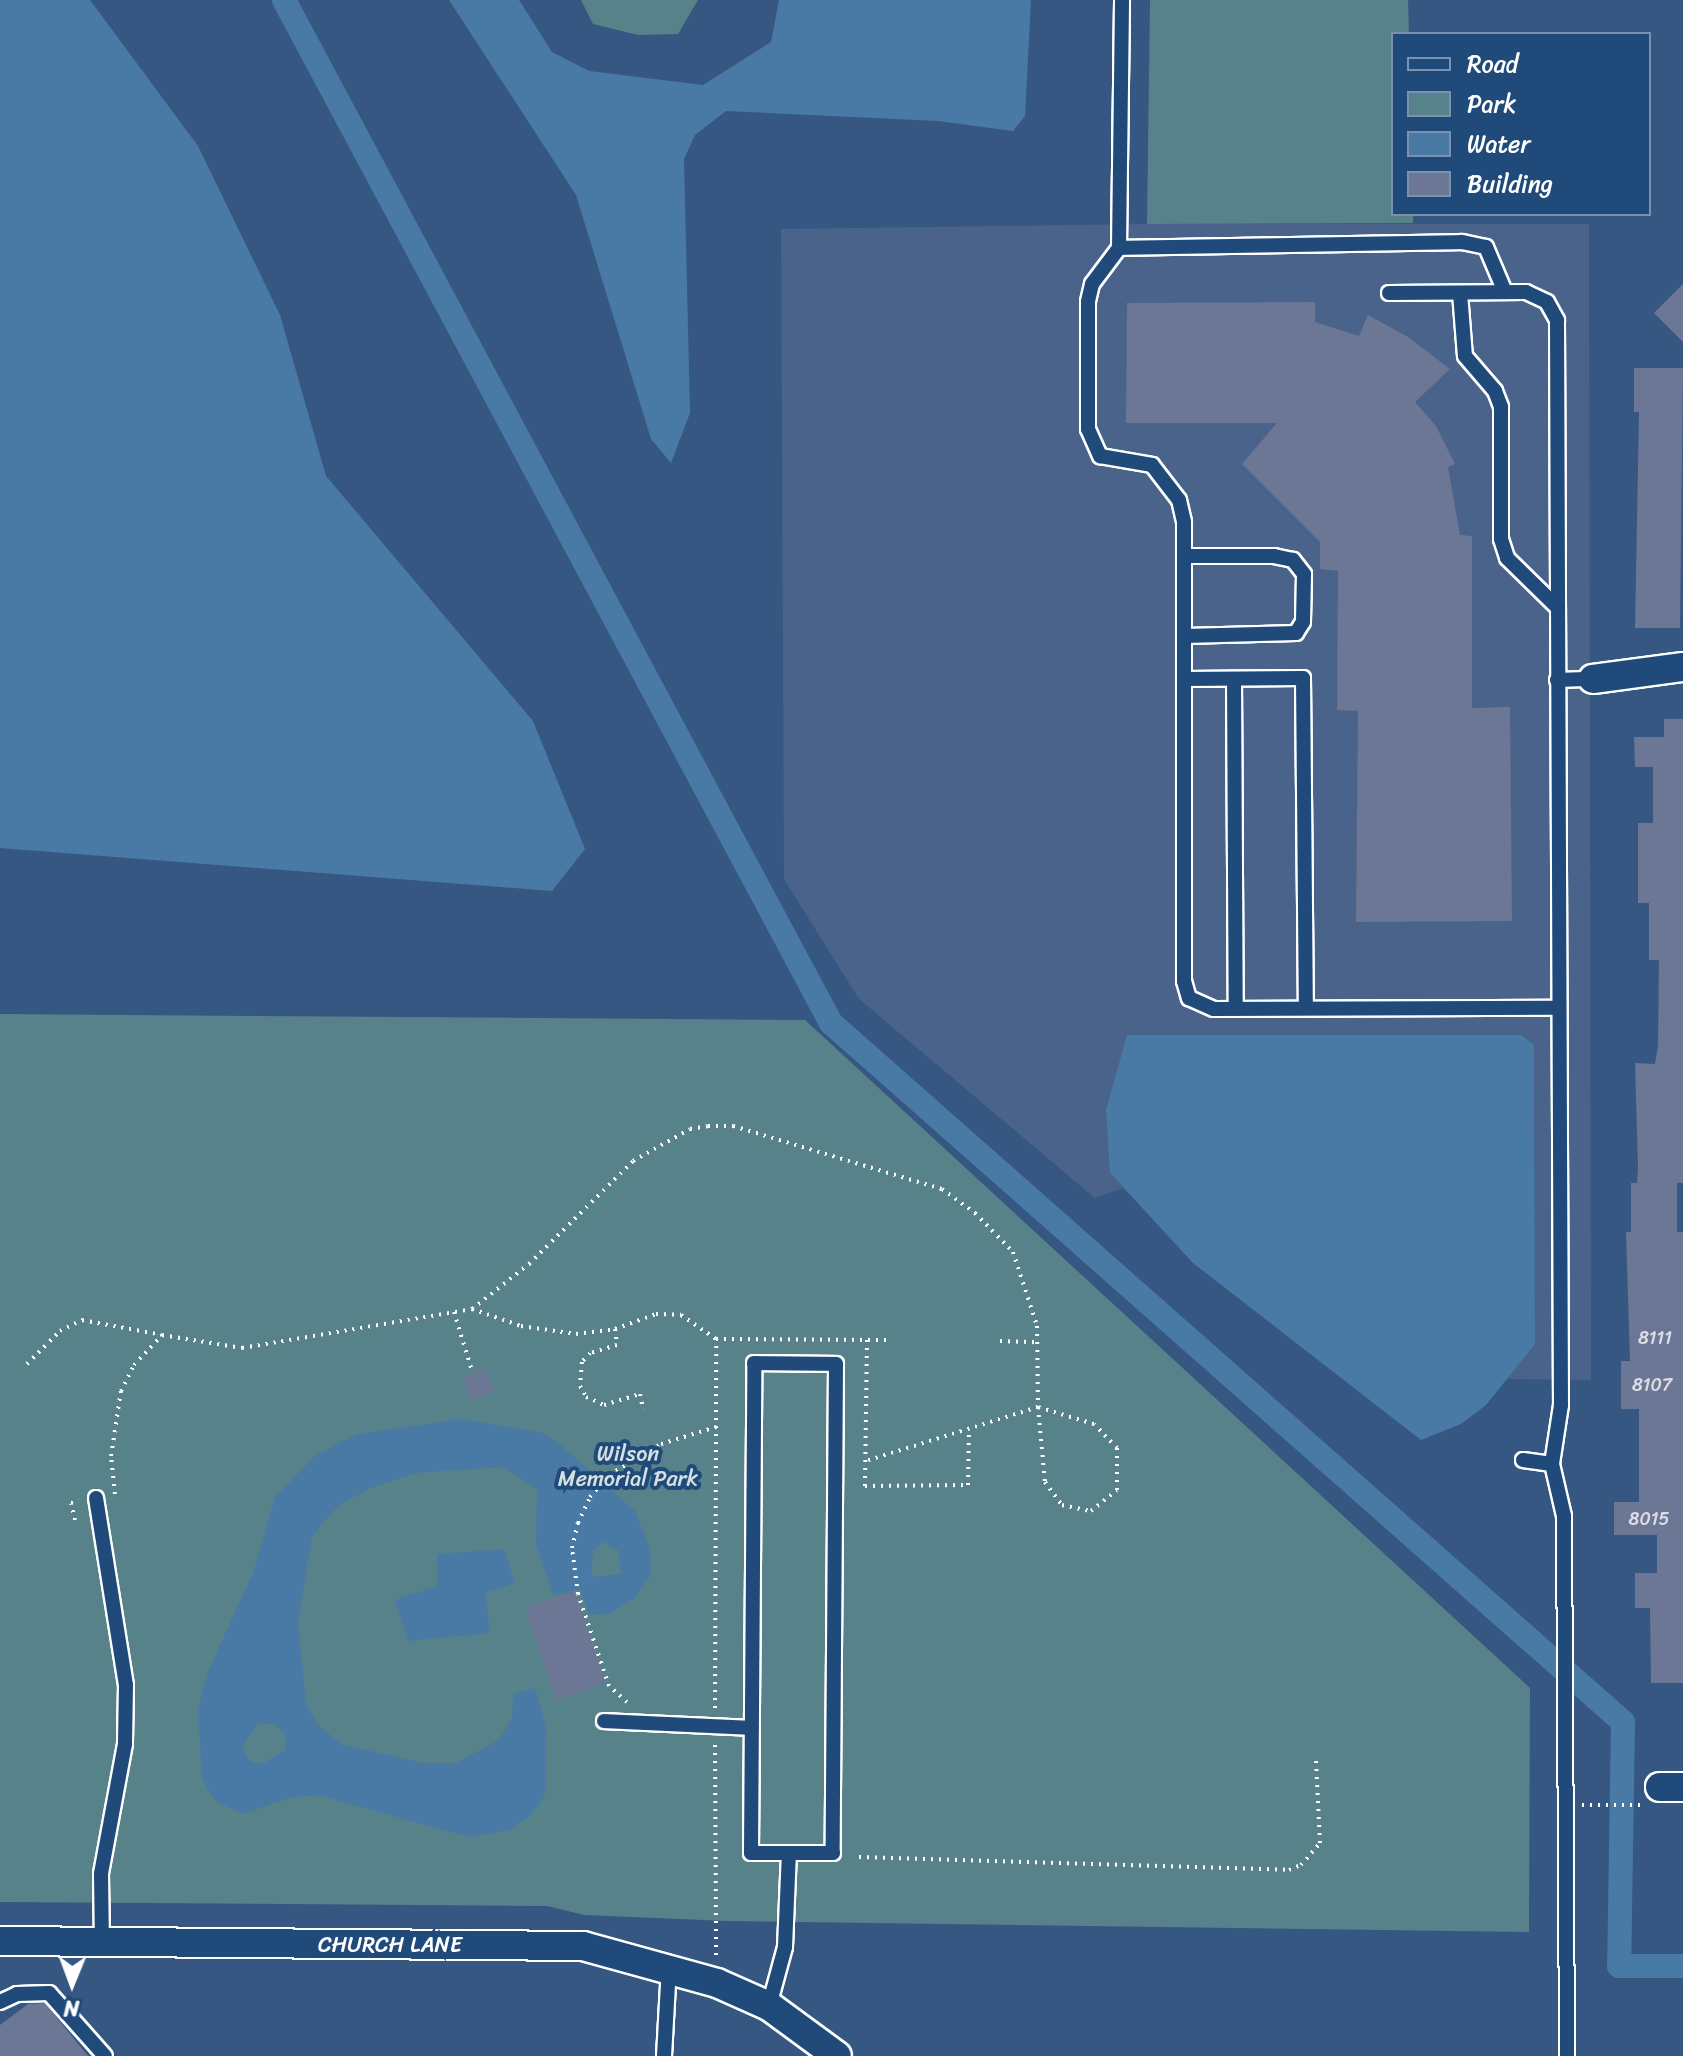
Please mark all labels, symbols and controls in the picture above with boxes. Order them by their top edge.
legend [1391,32,1651,216]
text: Road [1467,43,1518,85]
text: Park [1467,83,1516,125]
text: Water [1467,123,1530,165]
text: Building [1467,163,1553,205]
house number: 8111 [1638,1327,1672,1349]
house number: 8107 [1632,1374,1672,1396]
park label: Wilson Memorial Park [558,1440,698,1492]
house number: 8015 [1629,1508,1669,1530]
street label: CHURCH LANE [318,1932,462,1958]
north arrow [32,1944,112,2024]
text: N [64,1989,80,2028]

